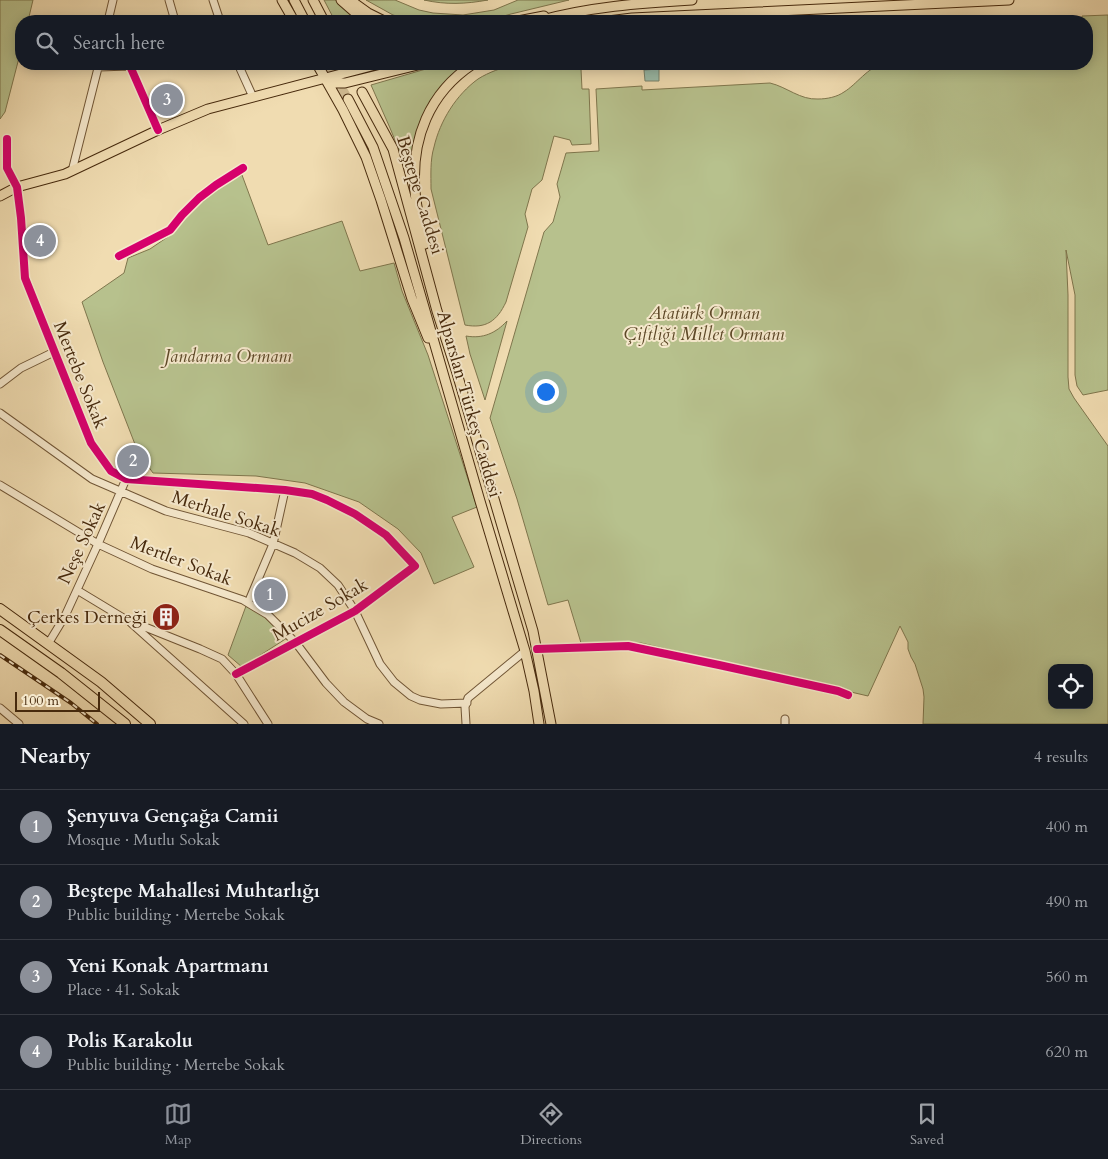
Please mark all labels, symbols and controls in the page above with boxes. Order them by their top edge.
search box [15,15,1093,70]
icon: search [33,29,61,57]
text: Search here [73,30,165,56]
pin: 3 [151,81,183,119]
street label: Beştepe Caddesi [390,133,450,257]
pin: 4 [24,222,56,260]
park label: Atatürk Orman Çiftliği Millet Ormanı [623,301,785,347]
street label: Alparslan Türkeş Caddesi [430,308,508,500]
street label: Mertebe Sokak [47,317,113,433]
park label: Jandarma Ormanı [160,344,292,369]
your location [533,379,559,405]
pin: 2 [117,442,149,480]
street label: Merhale Sokak [169,485,284,543]
street label: Neşe Sokak [52,497,112,588]
street label: Mertler Sokak [126,530,236,592]
street label: Mucize Sokak [267,572,373,648]
pin: 1 [254,576,286,614]
building icon: Çerkes Derneği [151,602,181,632]
place label: Çerkes Derneği [27,605,147,630]
map controls [1048,664,1093,709]
button: locate [1048,664,1093,709]
scale bar [15,689,100,712]
text: 100 m [22,691,59,710]
text: Nearby [20,742,91,771]
text: 4 results [1034,746,1088,768]
text: Şenyuva Gençağa Camii [67,803,279,829]
text: 1 [32,816,40,838]
text: 400 m [1046,816,1088,838]
text: Mosque · Mutlu Sokak [67,829,220,851]
text: Beştepe Mahallesi Muhtarlığı [67,878,320,904]
text: 2 [32,891,40,913]
text: 490 m [1046,891,1088,913]
text: Public building · Mertebe Sokak [67,904,285,926]
text: Yeni Konak Apartmanı [67,953,269,979]
text: 3 [32,966,40,988]
text: 560 m [1046,966,1088,988]
text: Place · 41. Sokak [67,979,180,1001]
text: Polis Karakolu [67,1028,193,1054]
text: 4 [32,1041,40,1063]
text: 620 m [1046,1041,1088,1063]
text: Public building · Mertebe Sokak [67,1054,285,1076]
tab: Map [164,1100,192,1149]
tab: Directions [520,1100,582,1149]
tab: Saved [910,1100,944,1149]

